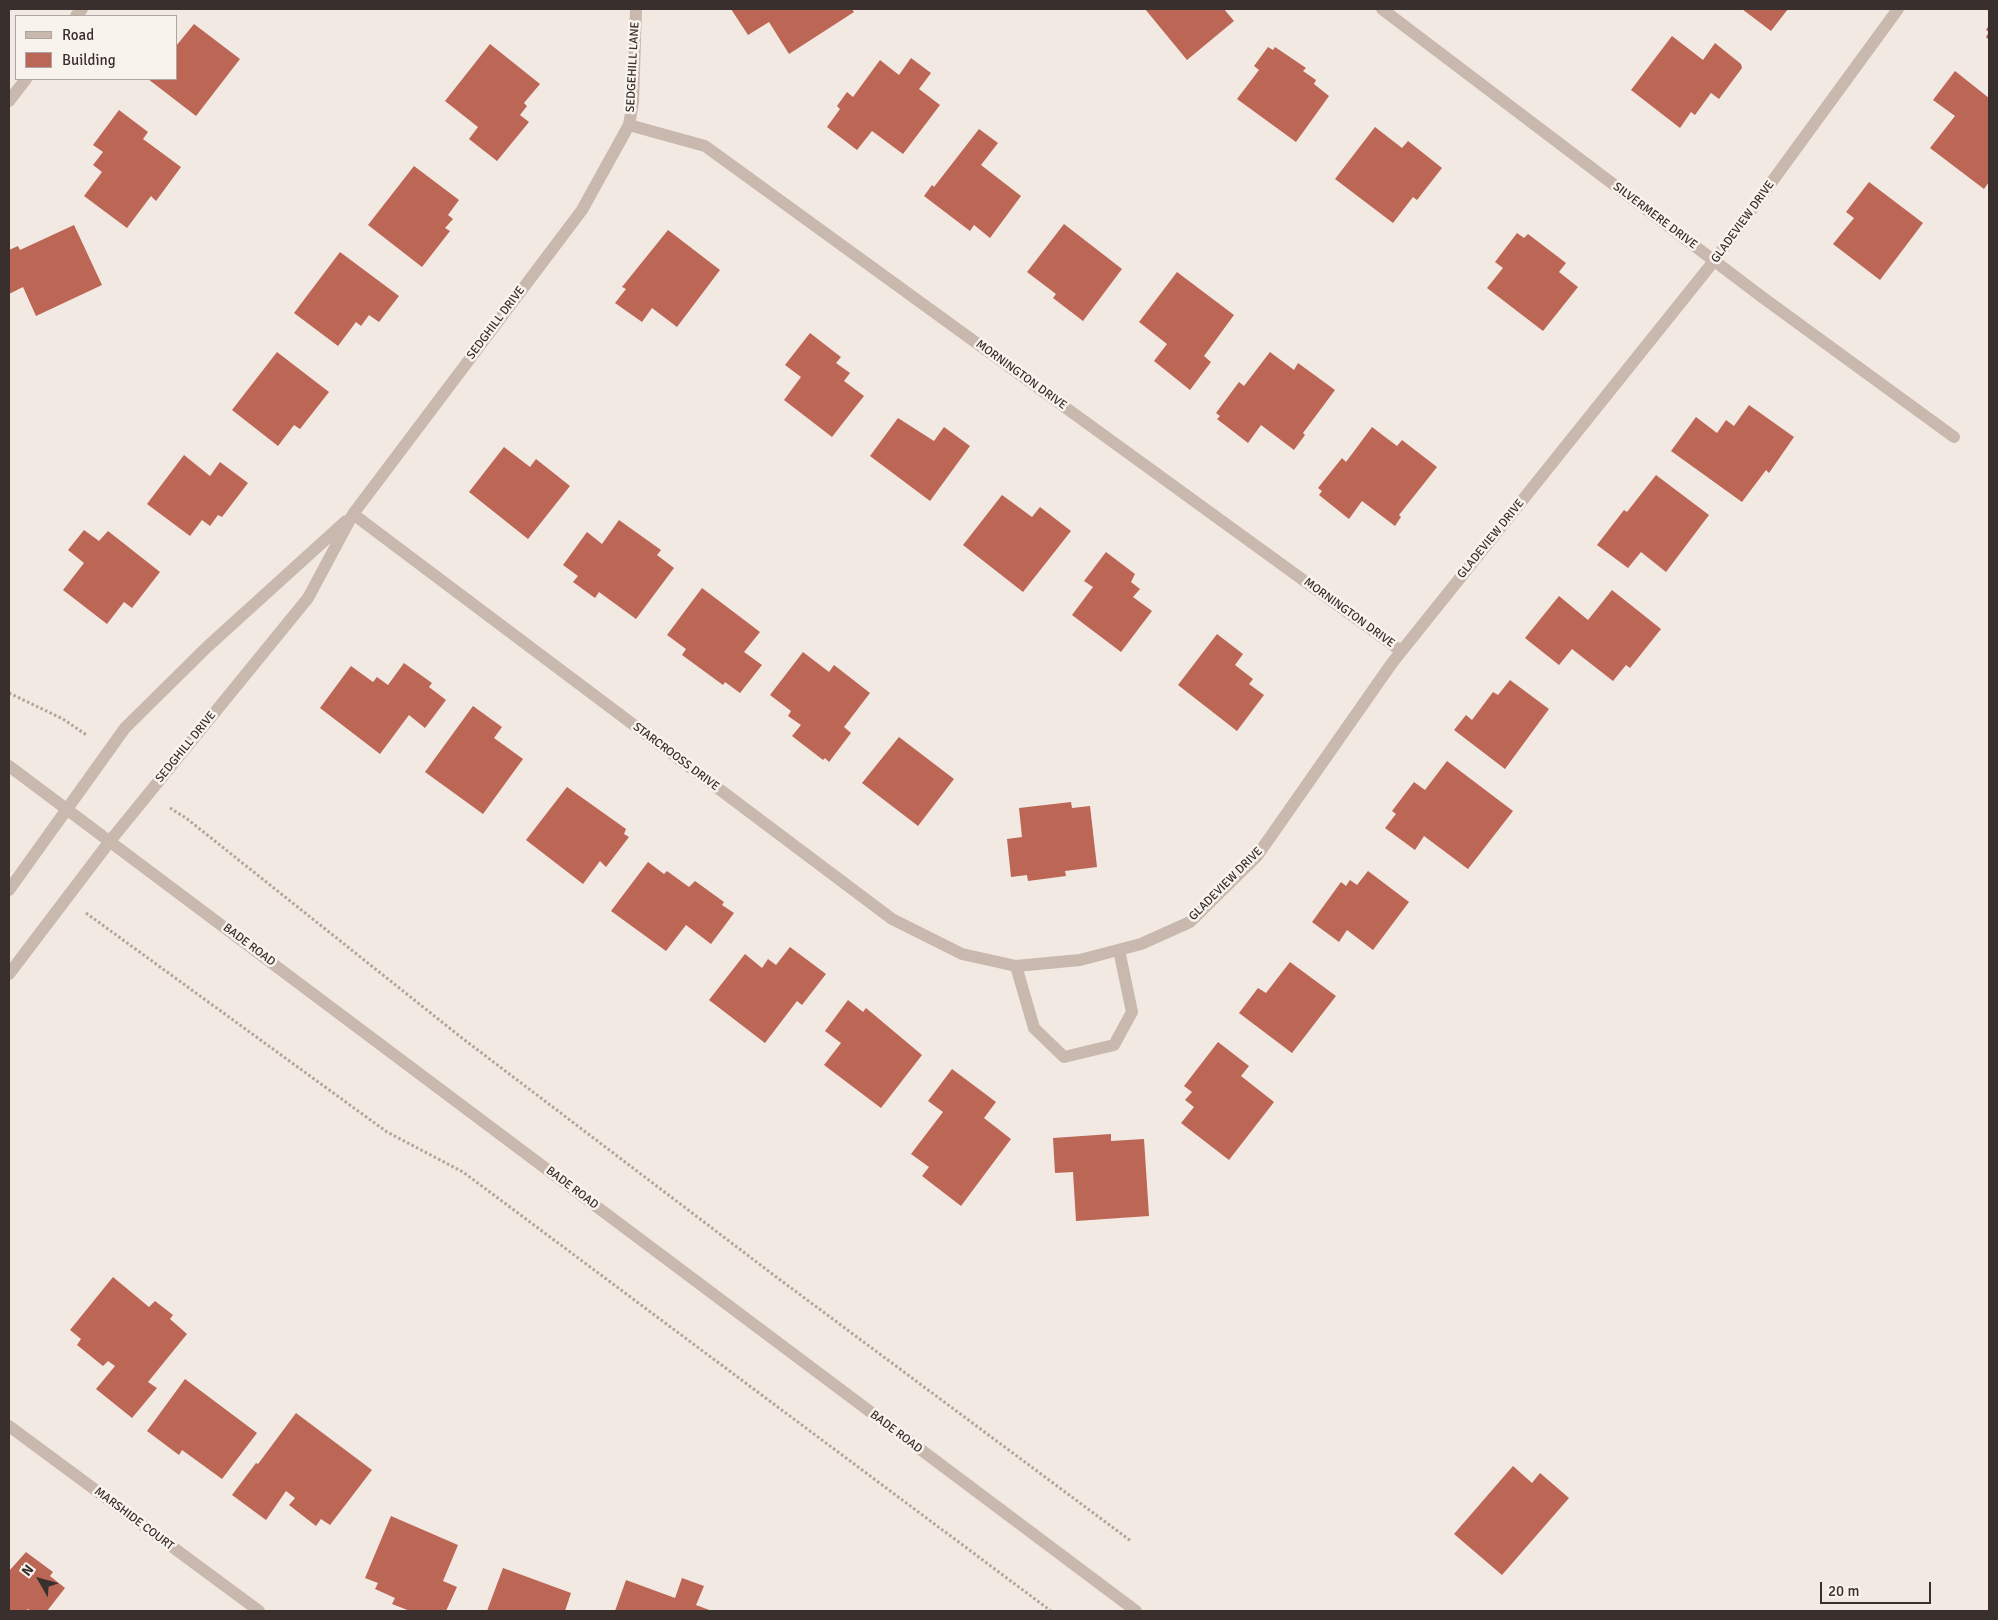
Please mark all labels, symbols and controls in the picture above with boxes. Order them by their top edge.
legend [15,15,178,80]
street label: SEDGEHILL LANE [623,21,643,113]
text: Road [62,26,94,44]
text: Building [62,51,116,69]
street label: GLADEVIEW DRIVE [1708,178,1778,266]
street label: SILVERMERE DRIVE [1610,180,1700,252]
street label: SEDGHILL DRIVE [464,284,528,362]
street label: MORNINGTON DRIVE [973,337,1069,413]
street label: GLADEVIEW DRIVE [1455,496,1527,582]
street label: MORNINGTON DRIVE [1301,575,1397,651]
street label: SEDGHILL DRIVE [153,708,219,786]
street label: STARCROOSS DRIVE [630,720,722,794]
street label: GLADEVIEW DRIVE [1186,844,1266,924]
street label: BADE ROAD [220,921,278,969]
street label: BADE ROAD [543,1164,601,1212]
street label: BADE ROAD [867,1408,925,1456]
street label: MARSHIDE COURT [91,1484,177,1554]
north arrow [15,1555,65,1605]
text: N [18,1561,37,1580]
scale bar [1823,1572,1934,1604]
text: 20 m [1828,1582,1859,1600]

